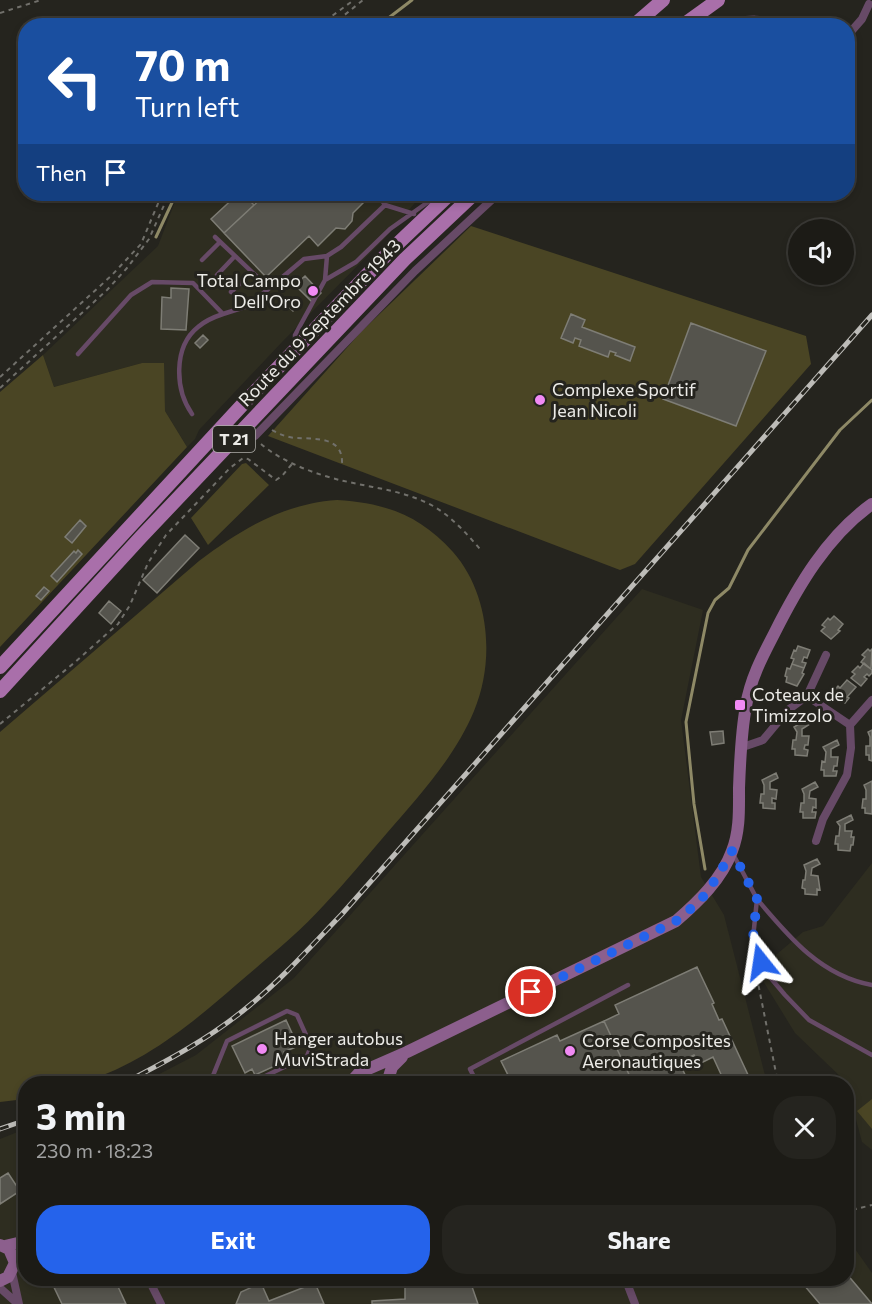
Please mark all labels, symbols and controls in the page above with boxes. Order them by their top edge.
text: 70 m [135,38,230,90]
icon: left [36,42,114,120]
text: Turn left [135,90,239,123]
icon: arrive [99,156,132,189]
text: Then [36,159,87,186]
map controls [788,219,854,285]
button: sound [788,219,854,285]
street label: Route du 9 Septembre 1943 [234,234,405,410]
place label: Total Campo Dell'Oro [197,269,301,312]
marker: Total Campo Dell'Oro [306,284,320,298]
place label: Complexe Sportif Jean Nicoli [552,378,697,421]
marker: Complexe Sportif Jean Nicoli [533,393,547,407]
road number: T 21 [213,426,255,452]
place label: Coteaux de Timizzolo [752,683,844,726]
marker: Coteaux de Timizzolo [733,698,747,712]
position arrow [729,930,793,994]
pin [505,966,556,1017]
icon: arrive [514,975,547,1008]
place label: Hanger autobus MuviStrada [274,1027,403,1070]
place label: Corse Composites Aeronautiques [582,1029,731,1072]
marker: Hanger autobus MuviStrada [255,1042,269,1056]
marker: Corse Composites Aeronautiques [563,1044,577,1058]
text: 3 min [36,1093,126,1137]
button: close [773,1096,836,1159]
text: 230 m · 18:23 [36,1138,153,1162]
button: Exit [36,1205,430,1274]
button: Share [442,1205,836,1274]

